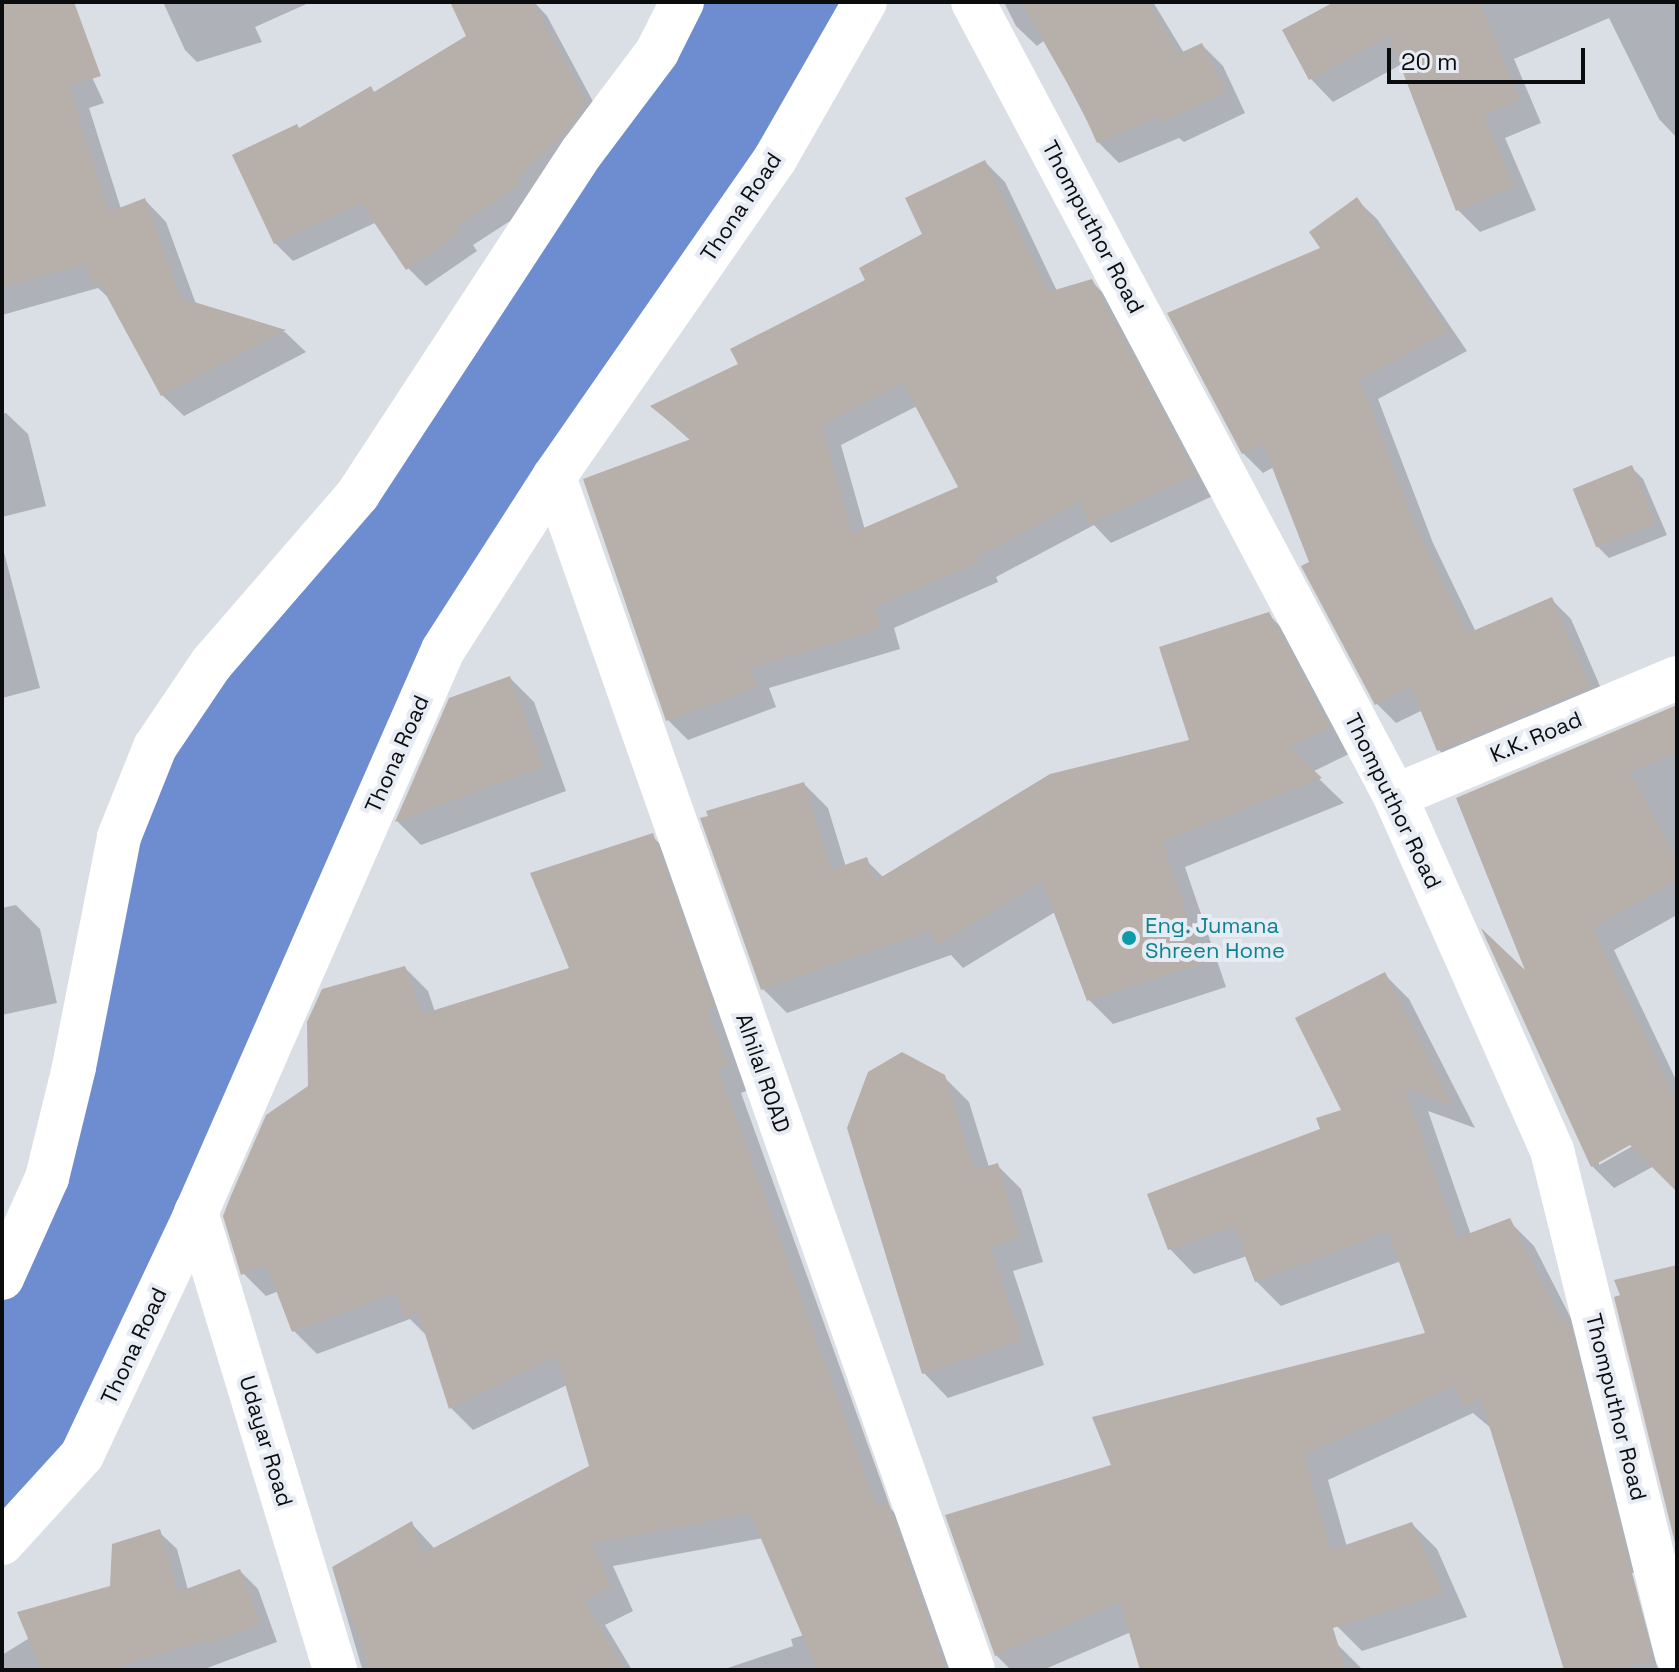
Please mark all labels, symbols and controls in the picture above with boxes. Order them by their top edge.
scale bar [1391,32,1589,82]
text: 20 m [1401,46,1458,77]
street label: Thomputhor Road [1036,136,1150,318]
street label: Thona Road [695,147,787,267]
street label: Thona Road [359,691,435,817]
street label: K.K. Road [1486,706,1586,768]
street label: Thomputhor Road [1339,709,1447,893]
place label: Eng. Jumana Shreen Home [1145,912,1285,964]
marker: Eng. Jumana Shreen Home [1120,929,1138,947]
street label: Alhilal ROAD [730,1010,796,1136]
street label: Thona Road [95,1283,173,1409]
street label: Thomputhor Road [1580,1311,1652,1503]
street label: Udayar Road [234,1372,298,1510]

